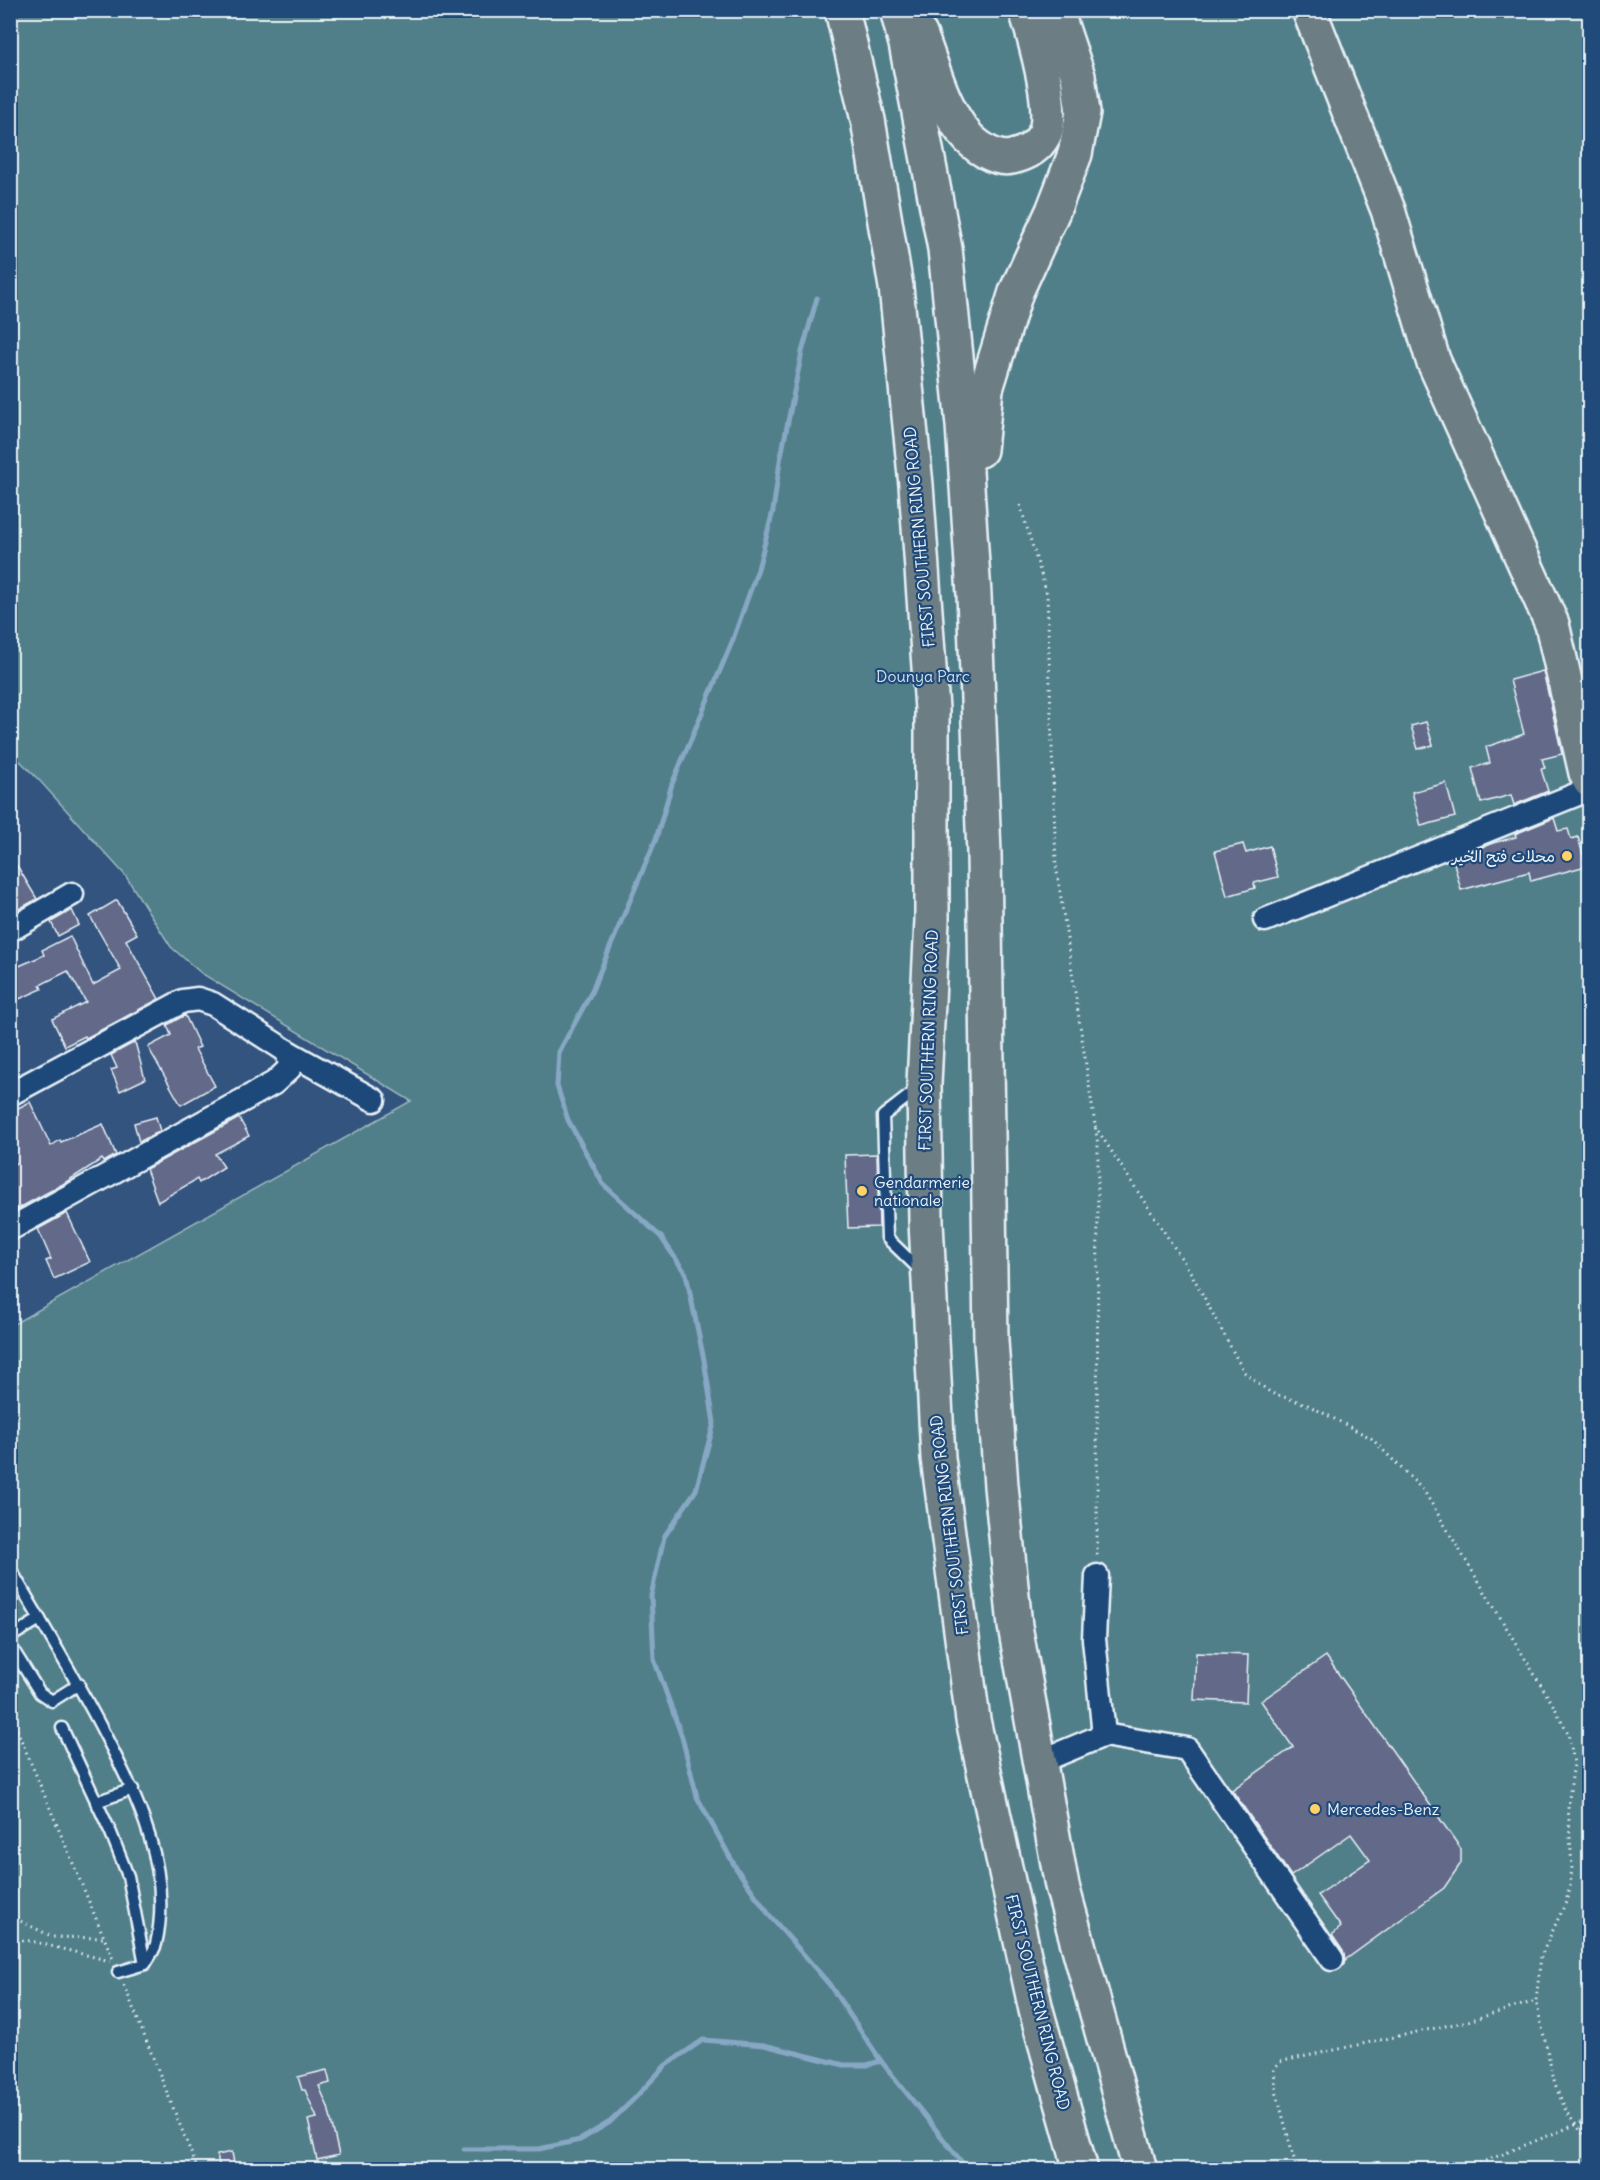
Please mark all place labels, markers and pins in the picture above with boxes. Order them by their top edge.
place label: محلات فتح الخير [1450,846,1555,867]
marker: محلات فتح الخير [1560,849,1574,863]
place label: Gendarmerie nationale [874,1172,970,1210]
marker: Gendarmerie nationale [855,1184,869,1198]
place label: Mercedes-Benz [1327,1799,1440,1819]
marker: Mercedes-Benz [1308,1802,1322,1816]

